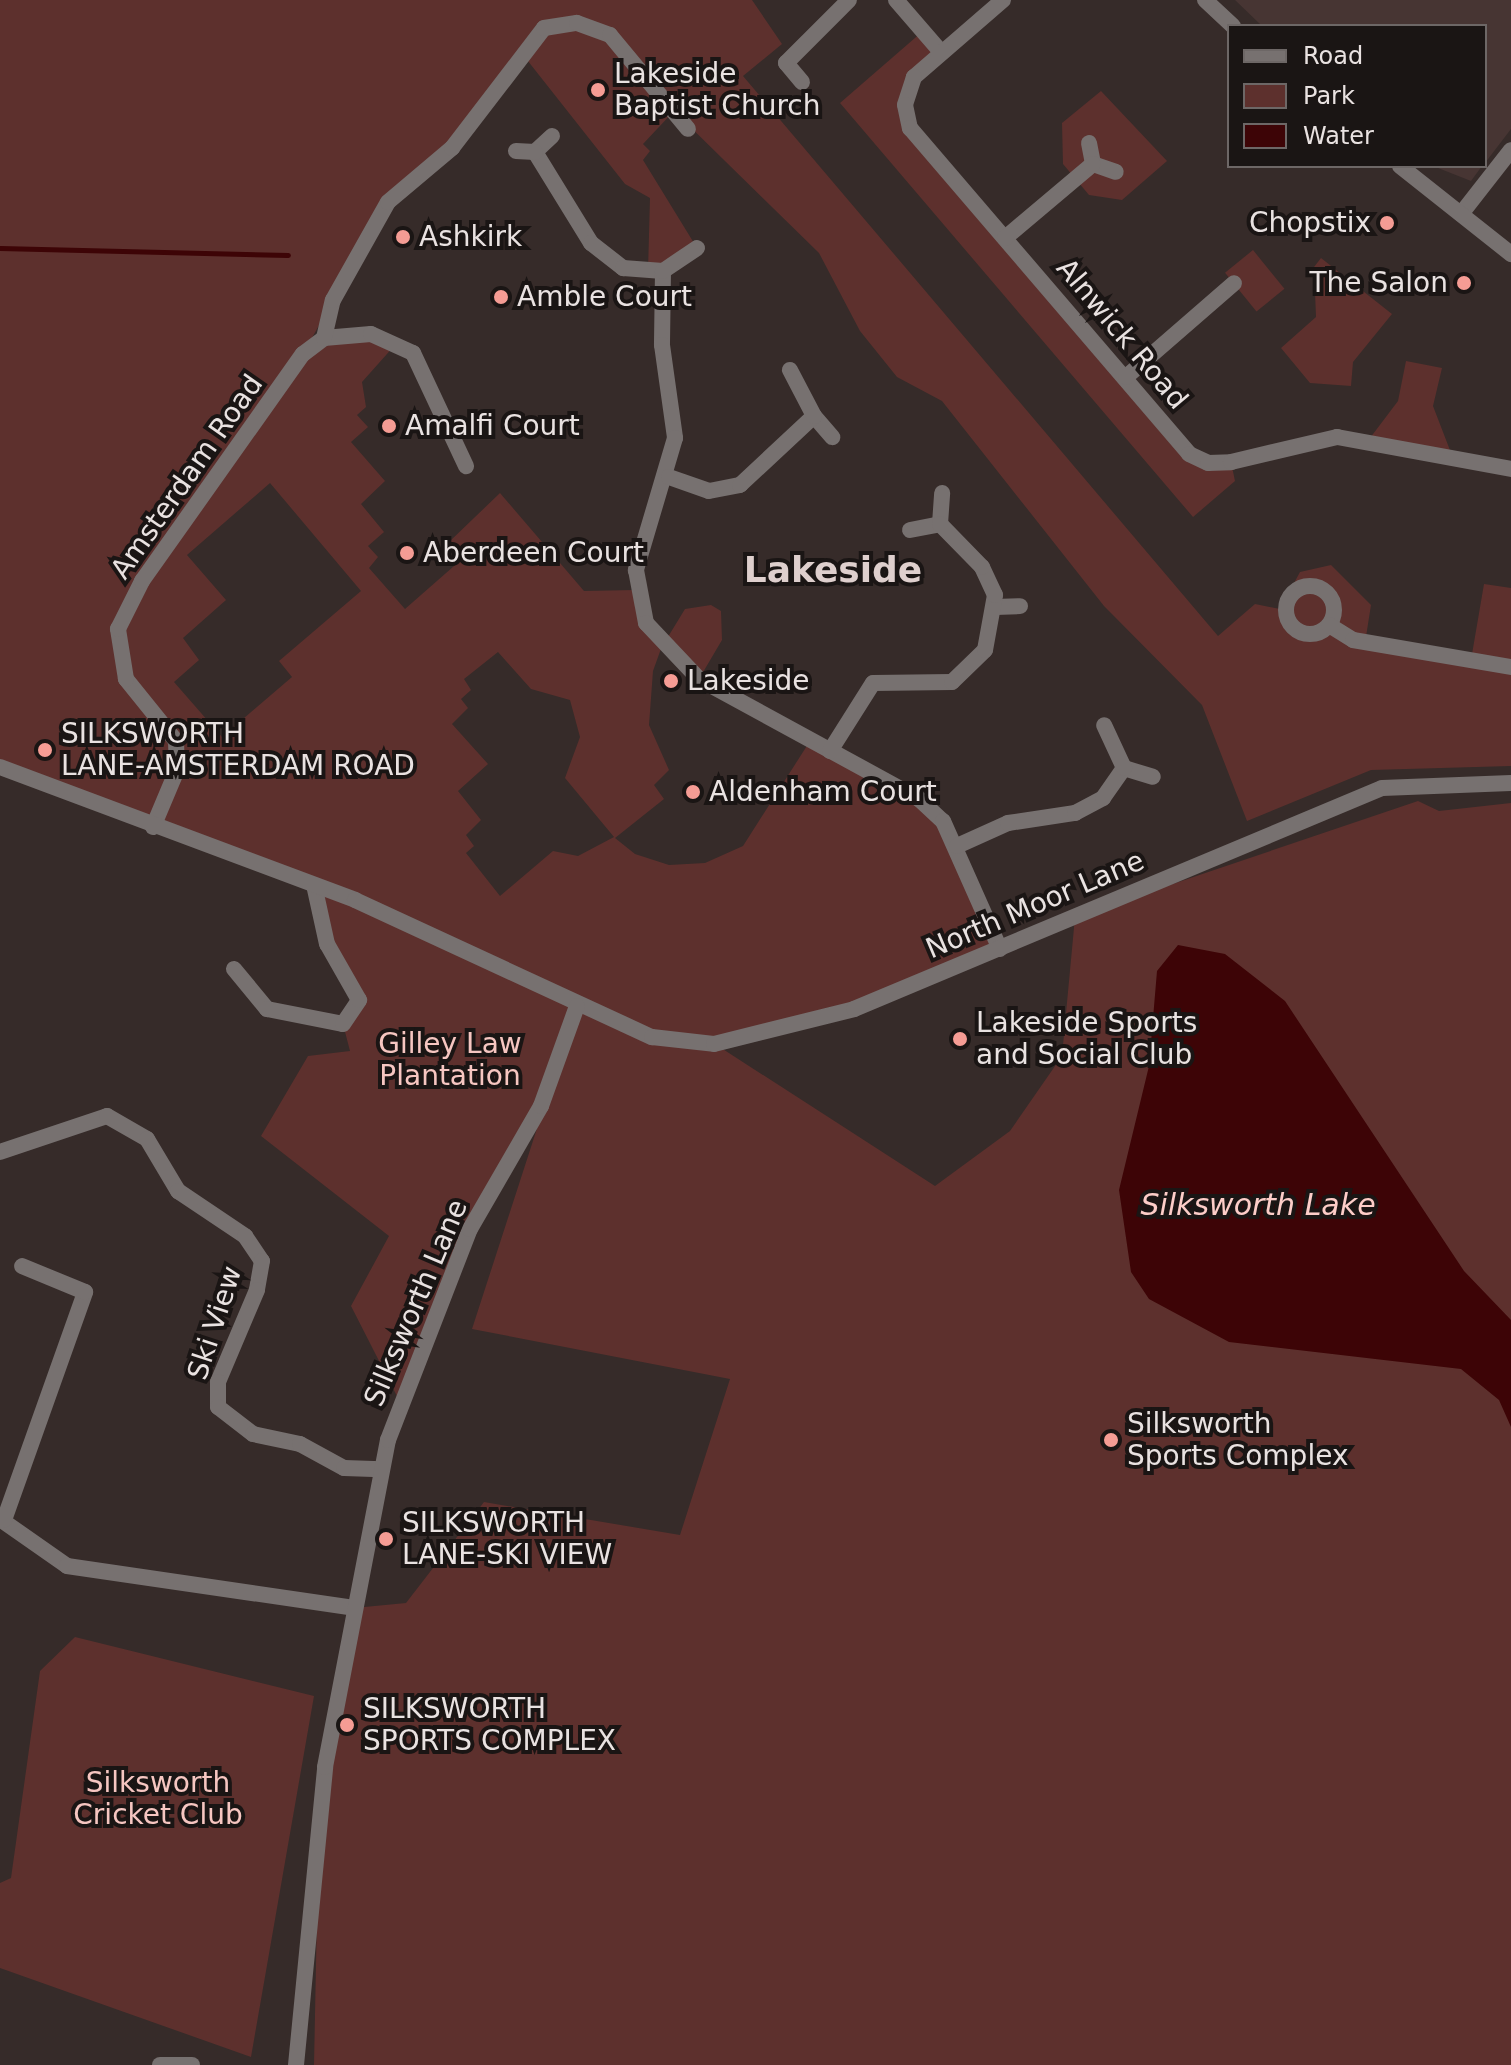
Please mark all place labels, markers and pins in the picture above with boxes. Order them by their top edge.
place label: Lakeside Baptist Church [614,57,820,123]
marker: Lakeside Baptist Church [589,81,607,99]
place label: Chopstix [1249,206,1371,240]
marker: Chopstix [1378,214,1396,232]
place label: Ashkirk [419,220,522,254]
marker: Ashkirk [394,228,412,246]
place label: The Salon [1309,266,1448,300]
marker: The Salon [1455,274,1473,292]
place label: Amble Court [517,280,692,314]
marker: Amble Court [492,288,510,306]
place label: Amalfi Court [405,409,580,443]
marker: Amalfi Court [380,417,398,435]
place label: Aberdeen Court [423,536,644,570]
marker: Aberdeen Court [398,544,416,562]
place label: Lakeside [687,664,810,698]
marker: Lakeside [662,672,680,690]
place label: SILKSWORTH LANE-AMSTERDAM ROAD [61,717,415,783]
marker: SILKSWORTH LANE-AMSTERDAM ROAD [36,741,54,759]
place label: Aldenham Court [709,775,937,809]
marker: Aldenham Court [684,783,702,801]
place label: Lakeside Sports and Social Club [976,1006,1197,1072]
marker: Lakeside Sports and Social Club [951,1030,969,1048]
place label: Silksworth Sports Complex [1127,1407,1348,1473]
marker: Silksworth Sports Complex [1102,1431,1120,1449]
place label: SILKSWORTH LANE-SKI VIEW [402,1506,612,1572]
marker: SILKSWORTH LANE-SKI VIEW [377,1530,395,1548]
place label: SILKSWORTH SPORTS COMPLEX [363,1692,616,1758]
marker: SILKSWORTH SPORTS COMPLEX [338,1716,356,1734]

